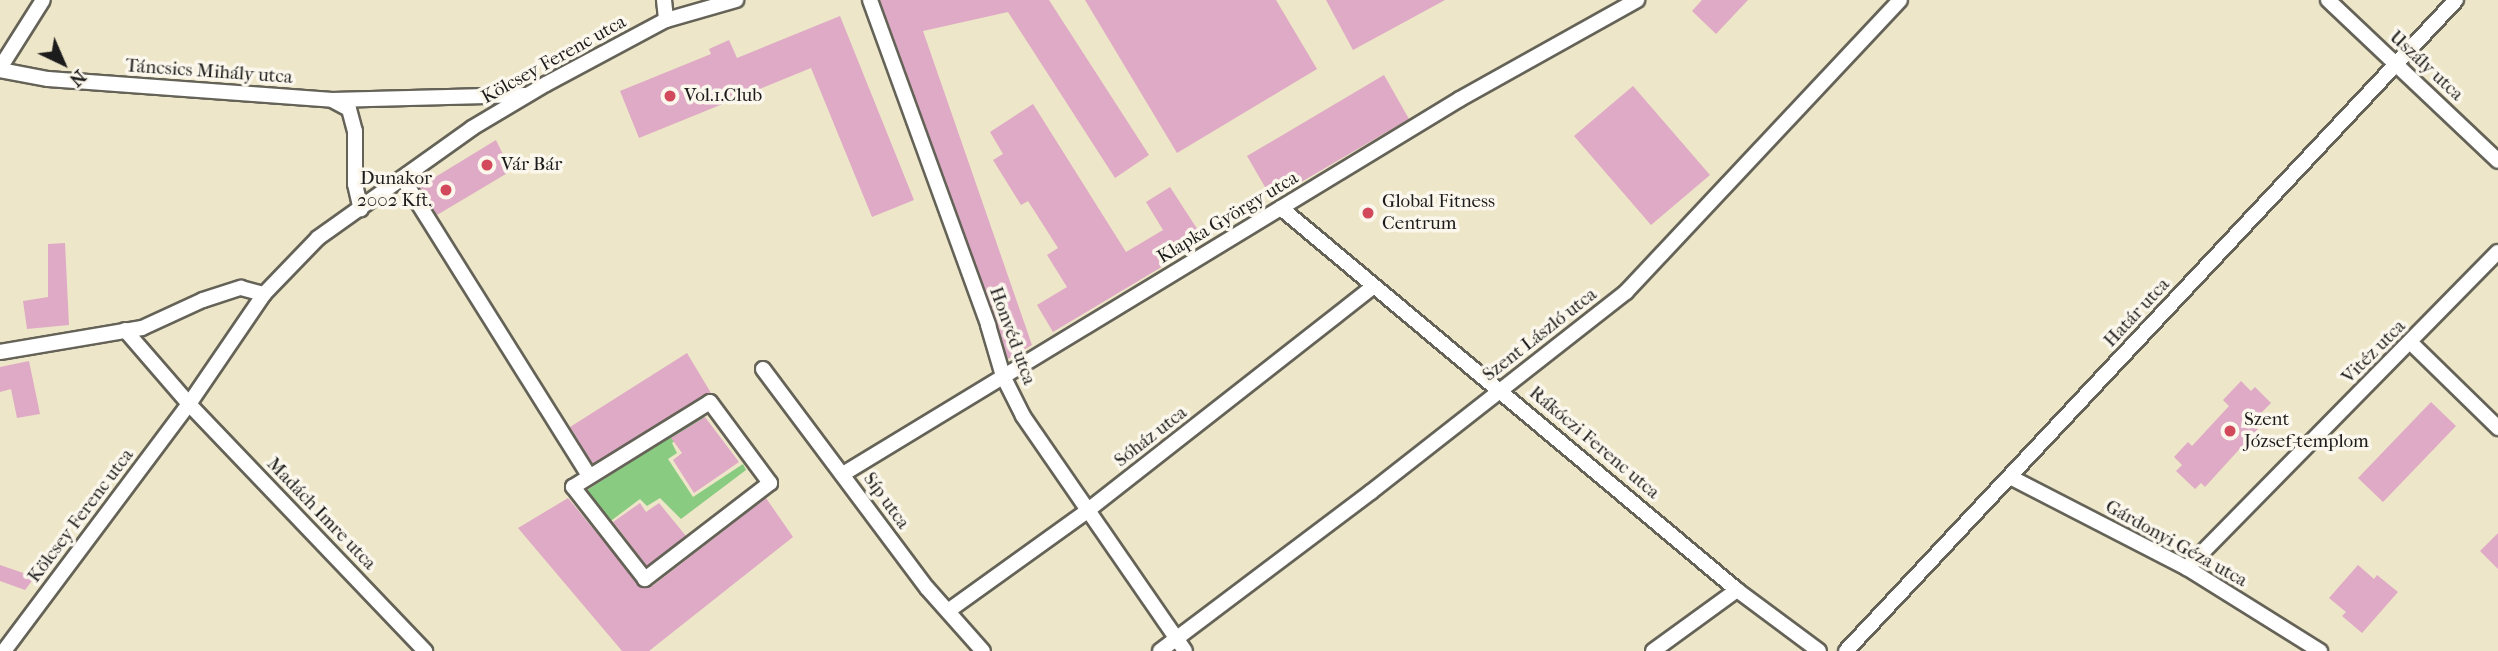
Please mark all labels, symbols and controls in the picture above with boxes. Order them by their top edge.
street label: Kölcsey Ferenc utca [478,11,630,109]
street label: Uszály utca [2384,26,2468,106]
north arrow [28,28,98,98]
street label: Táncsics Mihály utca [125,55,293,89]
text: N [65,65,90,91]
place label: Vol.1.Club [684,85,762,107]
marker: Vol.1.Club [662,88,678,104]
place label: Vár Bár [501,154,562,176]
marker: Vár Bár [479,157,495,173]
street label: Klapka György utca [1153,167,1303,269]
place label: Dunakor 2002 Kft. [357,168,432,212]
marker: Dunakor 2002 Kft. [438,182,454,198]
place label: Global Fitness Centrum [1382,191,1495,235]
marker: Global Fitness Centrum [1360,205,1376,221]
street label: Határ utca [2099,274,2175,352]
street label: Szent László utca [1478,283,1602,387]
street label: Honvéd utca [984,284,1040,388]
street label: Vitéz utca [2337,315,2411,389]
street label: Rákóczi Ferenc utca [1524,382,1664,504]
street label: Sóház utca [1110,402,1192,472]
place label: Szent József-templom [2244,409,2369,453]
marker: Szent József-templom [2222,423,2238,439]
street label: Kölcsey Ferenc utca [23,445,139,587]
street label: Madách Imre utca [262,453,380,575]
street label: Síp utca [858,468,914,534]
street label: Gárdonyi Géza utca [2101,496,2251,592]

